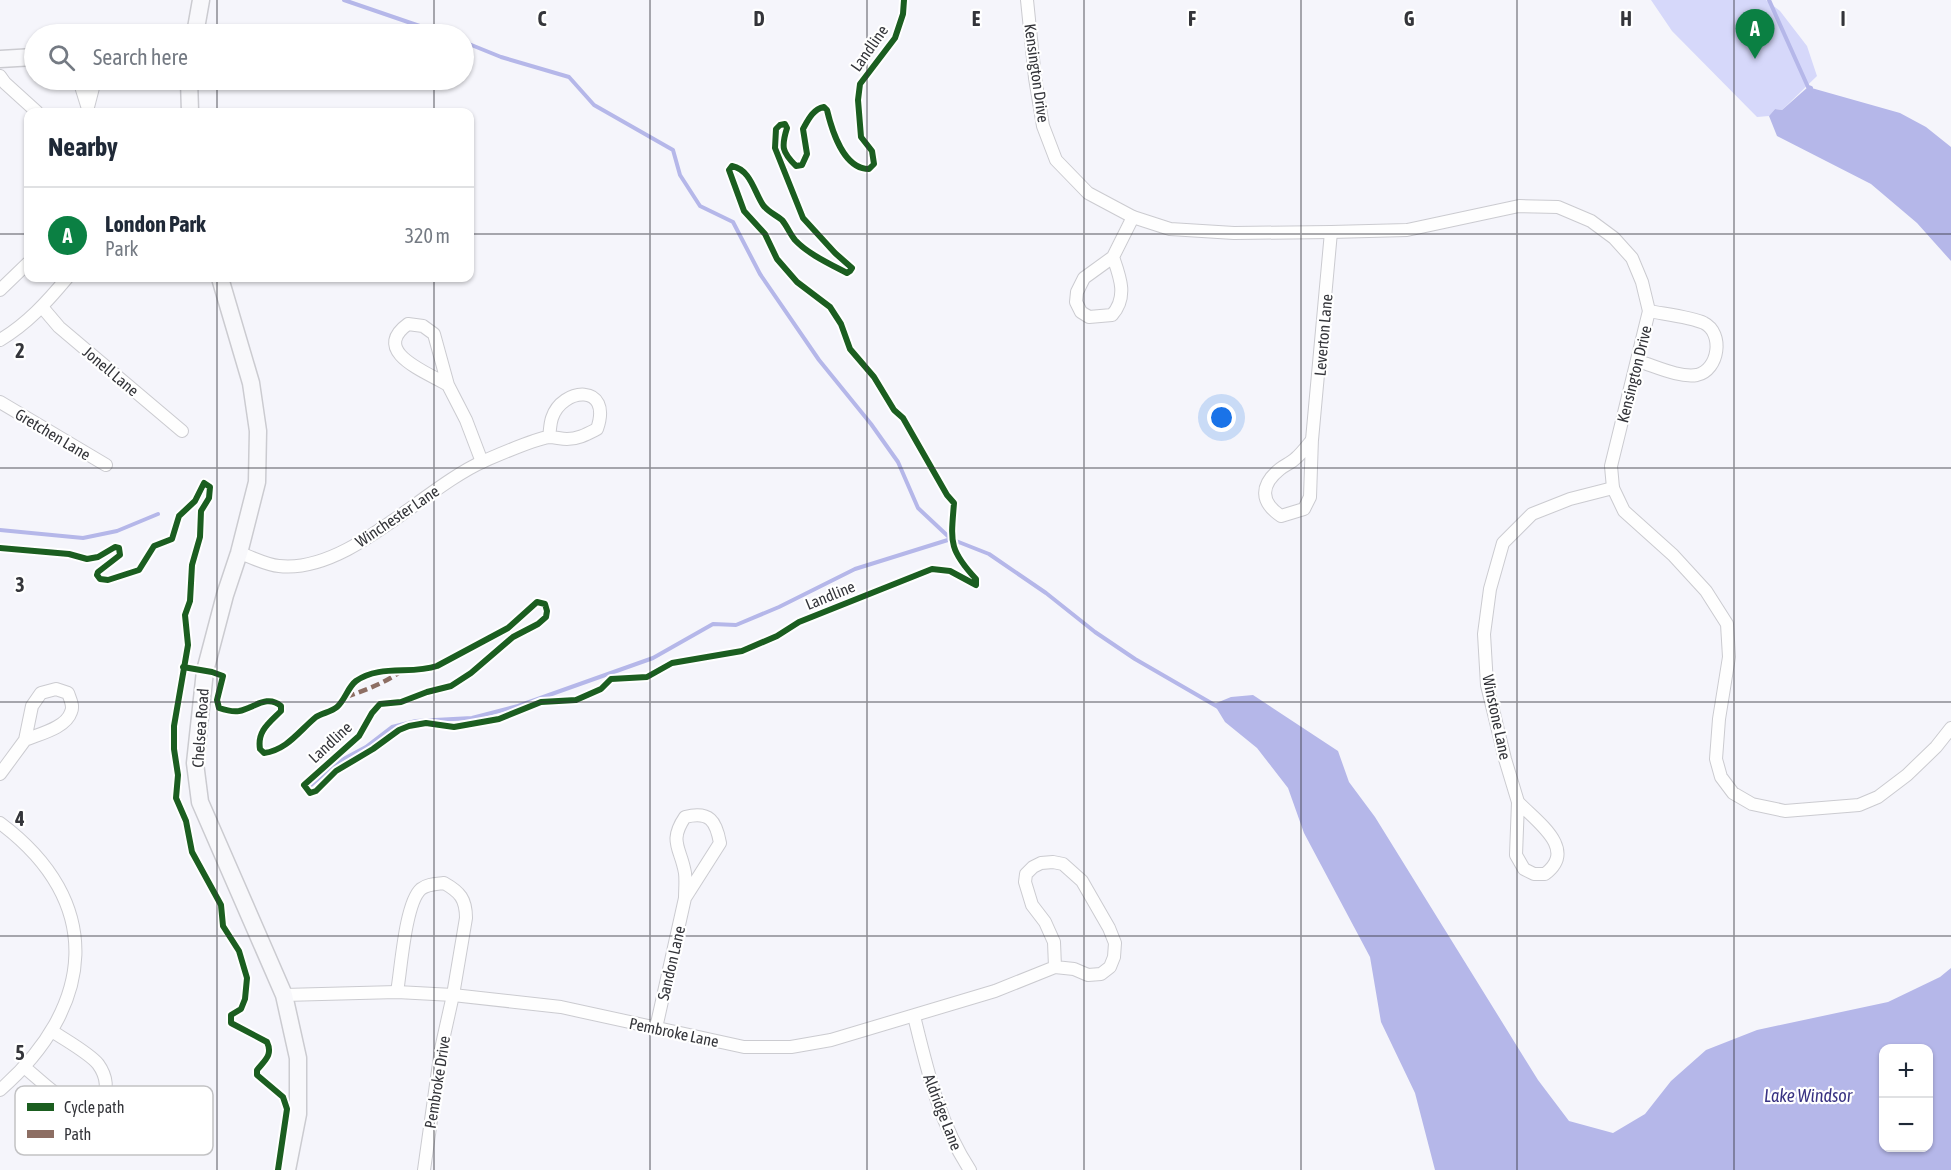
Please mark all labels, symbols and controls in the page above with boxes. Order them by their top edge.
text: C [538,7,547,30]
text: D [753,7,765,30]
text: E [972,7,981,30]
text: F [1188,7,1196,30]
text: G [1404,7,1415,30]
text: H [1620,7,1632,30]
text: I [1840,7,1846,30]
pin: A [1736,10,1774,59]
street label: Landline [847,22,891,74]
street label: Kensington Drive [1020,22,1053,124]
search box [24,24,474,90]
icon: search [45,41,78,74]
text: Search here [93,44,188,70]
text: Nearby [48,132,118,162]
text: London Park [105,211,206,237]
text: A [63,224,72,247]
text: 320 m [405,224,450,247]
text: Park [105,237,138,260]
street label: Leverton Lane [1310,293,1336,377]
street label: Kensington Drive [1613,324,1656,425]
text: 2 [15,339,25,362]
street label: Jonell Lane [80,343,142,399]
your location [1207,403,1236,432]
street label: Gretchen Lane [12,405,94,463]
street label: Winchester Lane [352,481,442,551]
text: 3 [15,573,25,596]
street label: Landline [803,577,857,613]
street label: Winstone Lane [1479,673,1515,761]
street label: Chelsea Road [188,688,212,768]
street label: Landline [305,718,355,766]
text: 4 [14,807,25,830]
street label: Sandon Lane [654,924,688,1002]
street label: Pembroke Lane [628,1014,720,1050]
street label: Pembroke Drive [421,1034,453,1130]
text: 5 [15,1041,25,1064]
map controls [1879,1044,1933,1152]
button: + [1879,1044,1933,1098]
street label: Aldridge Lane [919,1071,966,1153]
water label: Lake Windsor [1764,1085,1853,1106]
legend [15,1086,213,1155]
text: Cycle path [64,1098,124,1117]
button: − [1879,1098,1933,1152]
text: Path [64,1125,91,1143]

